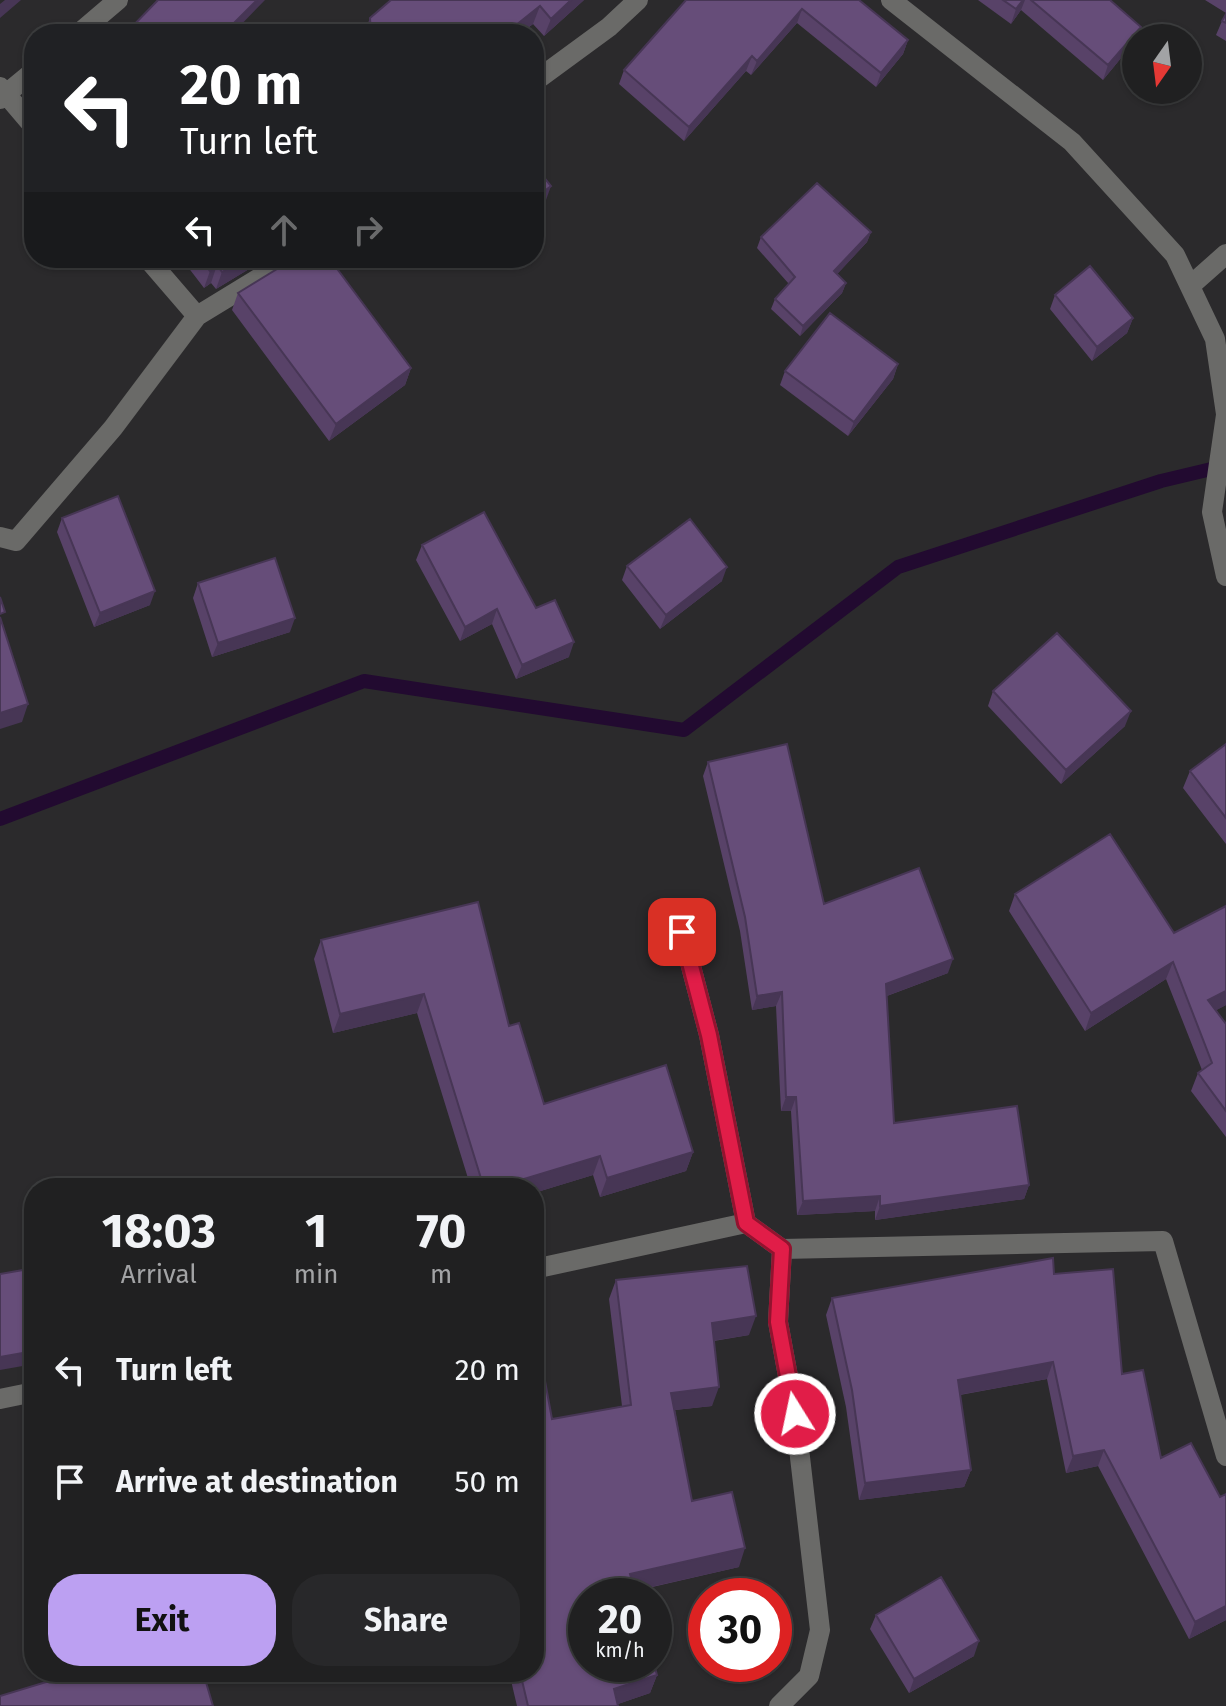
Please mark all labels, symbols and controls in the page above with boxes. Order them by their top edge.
north arrow [1122,24,1202,104]
map controls [1122,24,1202,104]
text: 20 m [180,52,302,119]
icon: left [48,56,152,160]
text: Turn left [180,120,318,164]
icon: left [178,208,222,252]
icon: ahead [262,208,306,252]
icon: right [346,208,390,252]
pin [648,898,716,966]
icon: arrive [660,910,704,954]
text: 18:03 [102,1202,216,1260]
text: 1 [305,1202,327,1260]
text: 70 [416,1202,466,1260]
text: Arrival [121,1259,197,1290]
text: min [294,1259,339,1290]
text: m [430,1259,452,1290]
icon: left [48,1348,92,1392]
text: Turn left [116,1352,232,1388]
text: 20 m [455,1352,520,1388]
position arrow [753,1372,837,1456]
icon: arrive [48,1460,92,1504]
text: Arrive at destination [116,1464,398,1500]
text: 50 m [455,1464,520,1500]
button: Exit [48,1574,276,1666]
button: Share [292,1574,520,1666]
speed limit sign: 30 [688,1578,792,1682]
text: 20 [598,1596,642,1644]
text: km/h [595,1638,645,1662]

